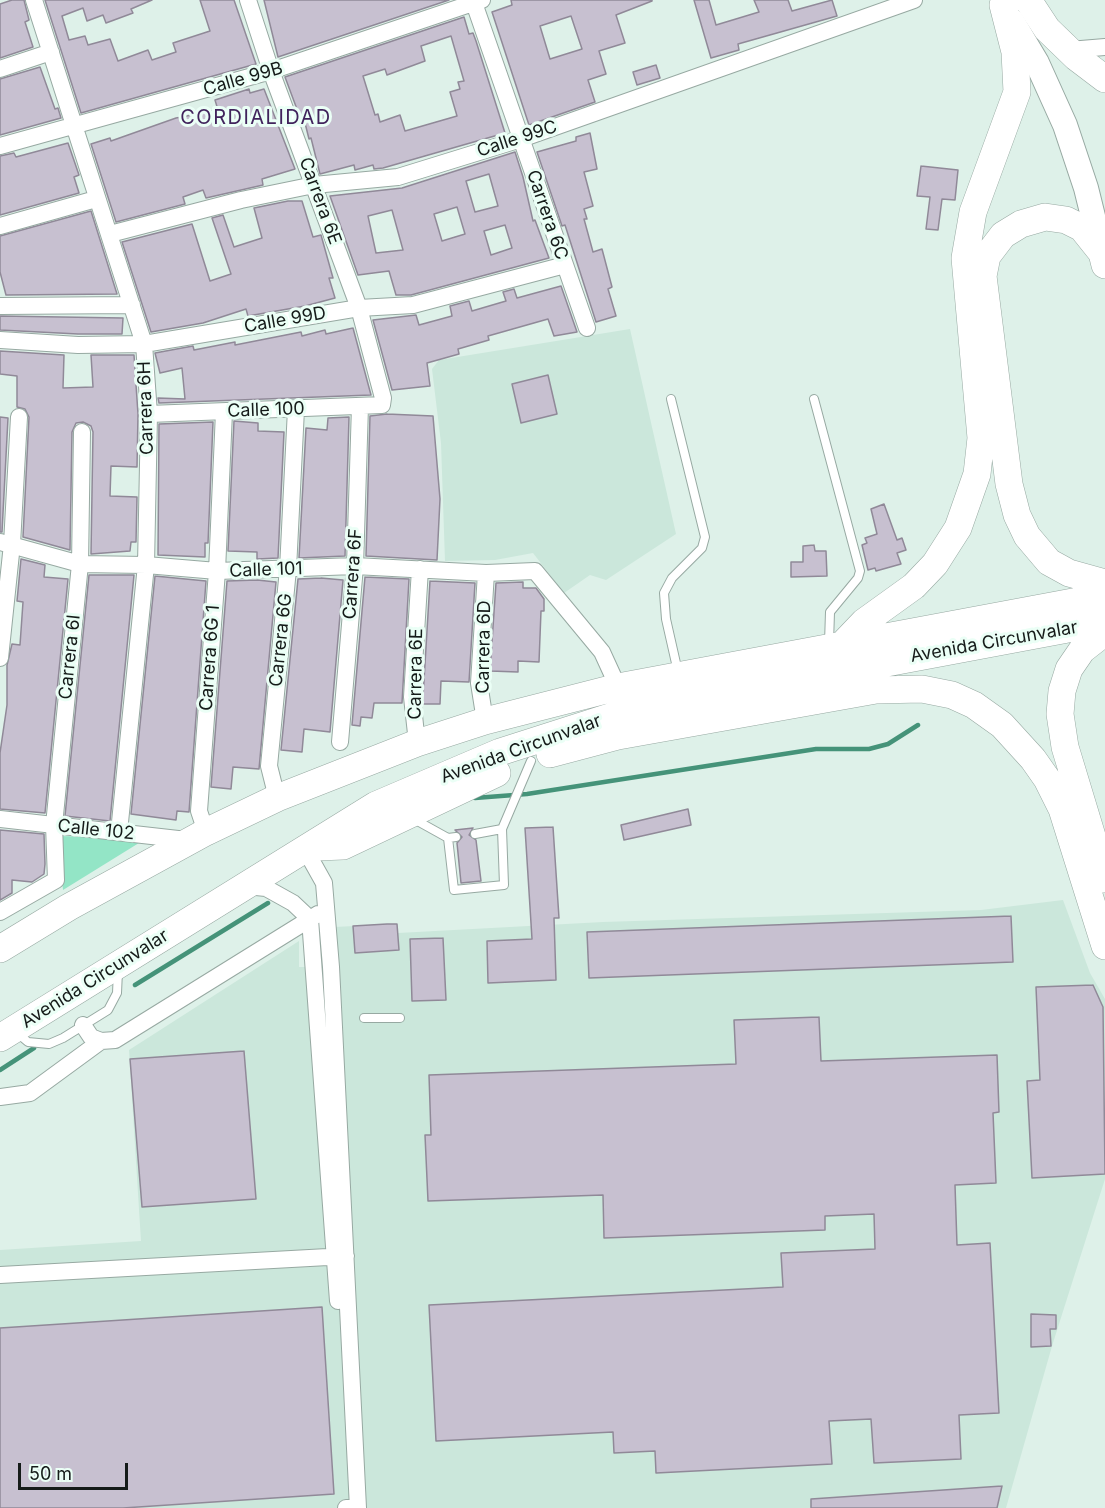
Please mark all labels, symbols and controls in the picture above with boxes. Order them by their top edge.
street label: Calle 99B [201,57,285,101]
district label: CORDIALIDAD [180,106,332,130]
street label: Calle 99C [474,116,560,162]
street label: Carrera 6E [294,154,346,248]
street label: Carrera 6C [522,167,572,263]
street label: Calle 99D [242,302,328,338]
street label: Carrera 6H [134,361,158,455]
street label: Calle 100 [227,398,305,422]
street label: Carrera 6F [339,528,367,620]
street label: Calle 101 [229,558,303,582]
street label: Carrera 6G [265,592,297,688]
street label: Carrera 6D [472,600,496,694]
street label: Carrera 6G 1 [196,604,224,712]
street label: Carrera 6I [55,613,85,701]
street label: Avenida Circunvalar [909,617,1079,667]
street label: Carrera 6E [404,628,428,720]
street label: Avenida Circunvalar [438,710,604,788]
street label: Calle 102 [56,815,136,845]
street label: Avenida Circunvalar [17,925,173,1033]
scale bar [21,1451,130,1489]
text: 50 m [29,1463,72,1484]

